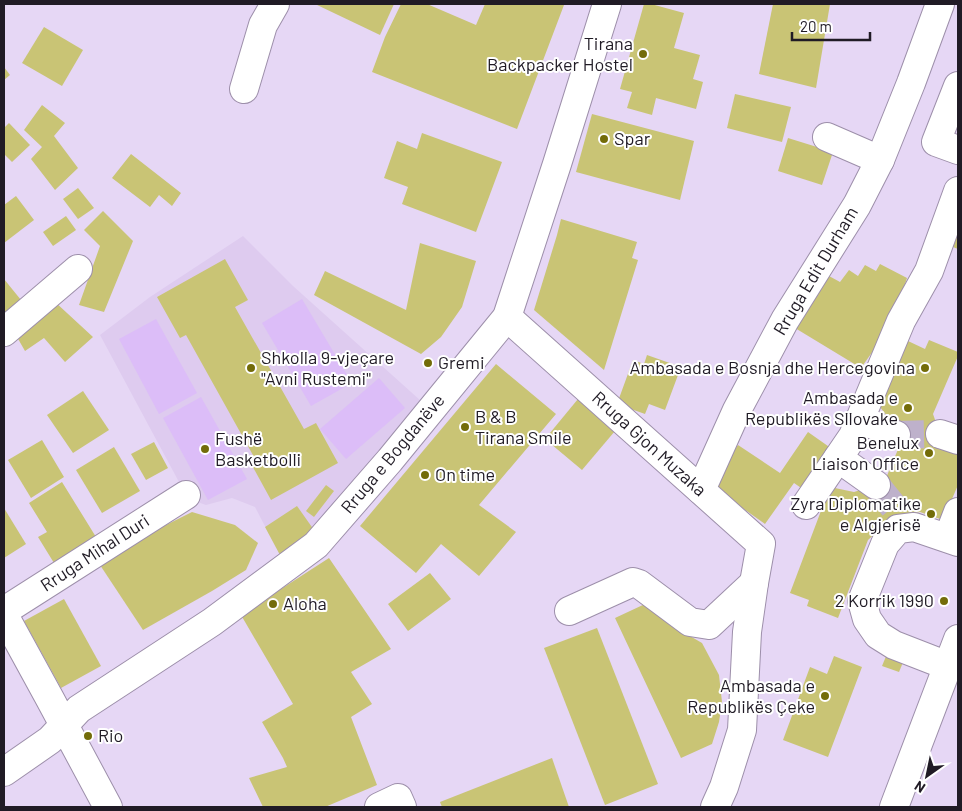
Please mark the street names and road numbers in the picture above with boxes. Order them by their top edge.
street label: Rruga Edit Durham [768,202,862,339]
street label: Rruga Gjon Muzaka [588,386,711,500]
street label: Rruga e Bogdanëve [336,389,449,518]
street label: Rruga Mihal Duri [36,509,153,596]

